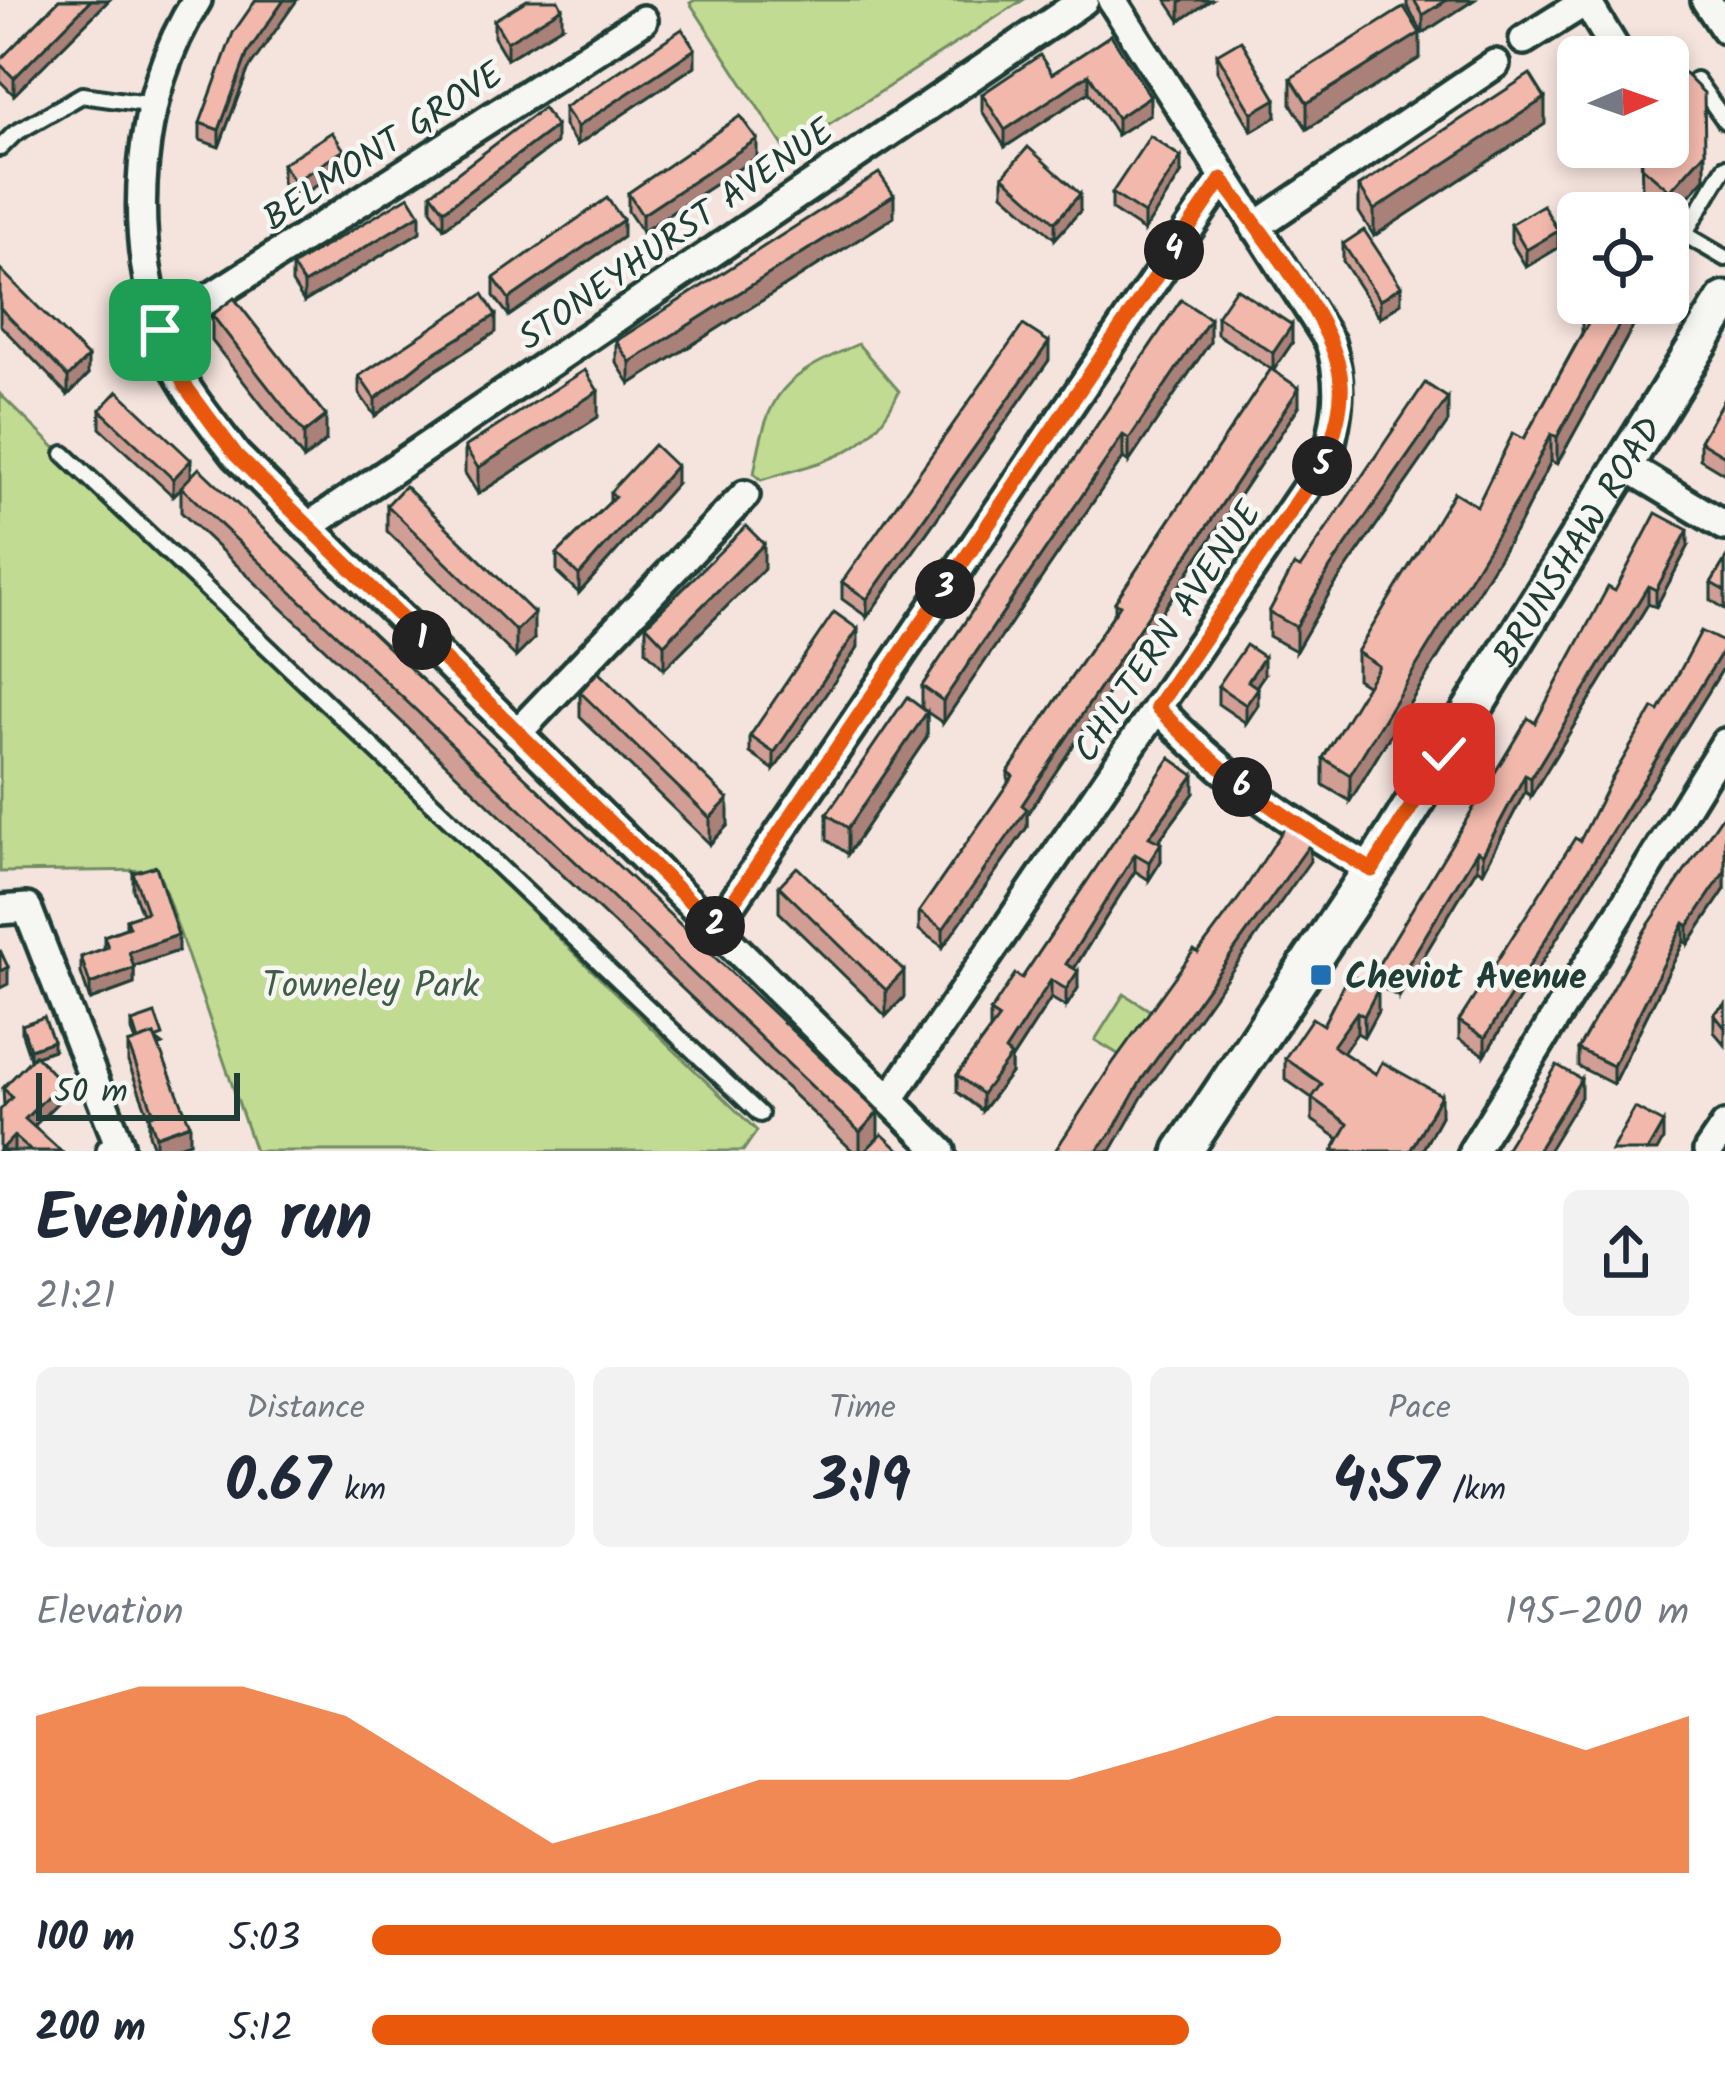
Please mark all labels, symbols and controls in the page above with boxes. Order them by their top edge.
north arrow [1557,36,1689,168]
map controls [1557,36,1689,324]
street label: BELMONT GROVE [252,48,517,247]
street label: STONEYHURST AVENUE [507,104,848,367]
button: locate [1557,192,1689,324]
pin: 4 [1144,220,1204,280]
text: 4 [1165,223,1183,276]
pin [109,279,211,381]
icon: arrive [127,297,193,363]
street label: BRUNSHAW ROAD [1480,406,1679,679]
pin: 5 [1292,436,1352,496]
text: 5 [1314,439,1330,492]
street label: CHILTERN AVENUE [1060,490,1279,776]
pin: 3 [915,559,975,619]
text: 3 [936,562,954,615]
pin: 1 [392,610,452,670]
text: 1 [417,613,427,666]
pin [1393,703,1495,805]
icon: check [1411,721,1477,787]
pin: 6 [1212,757,1272,817]
text: 6 [1233,760,1251,813]
pin: 2 [685,896,745,956]
text: 2 [705,899,725,952]
place label: Cheviot Avenue [1345,950,1587,1007]
park label: Towneley Park [263,959,480,1016]
marker: Cheviot Avenue [1308,962,1334,988]
scale bar [36,1067,240,1120]
text: 50 m [54,1067,128,1120]
text: Evening run [36,1169,372,1274]
button: share [1563,1190,1689,1316]
text: 21:21 [36,1267,115,1329]
text: Distance [246,1383,365,1436]
text: Time [829,1383,896,1436]
text: Pace [1388,1383,1451,1436]
text: 0.67 [225,1436,331,1532]
text: 3:19 [814,1436,911,1532]
text: 4:57 [1333,1436,1439,1532]
text: km [331,1465,386,1518]
text: /km [1439,1465,1506,1518]
text: Elevation [36,1583,184,1645]
text: 195–200 m [1505,1583,1689,1645]
text: 100 m [36,1909,135,1971]
text: 5:03 [228,1909,300,1971]
text: 200 m [36,1999,146,2061]
text: 5:12 [228,1999,293,2061]

